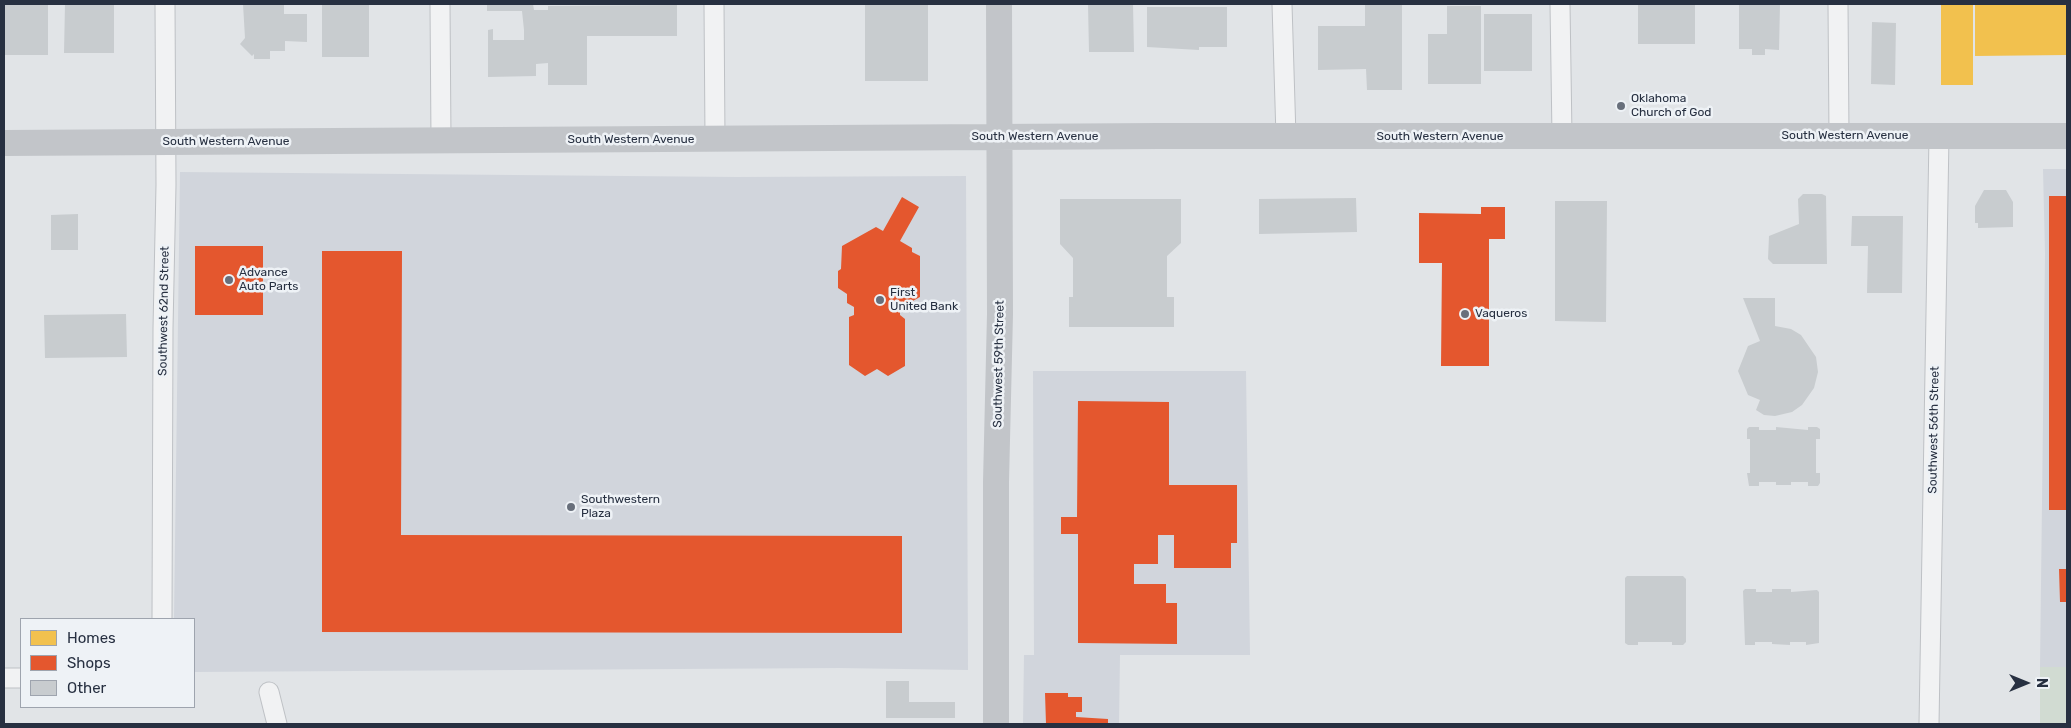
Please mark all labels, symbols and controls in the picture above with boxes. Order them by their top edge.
place label: Oklahoma Church of God [1631,92,1711,120]
marker: Oklahoma Church of God [1615,100,1627,112]
street label: South Western Avenue [1782,129,1908,143]
street label: South Western Avenue [972,130,1098,144]
street label: South Western Avenue [1377,130,1503,144]
street label: South Western Avenue [568,133,694,147]
street label: South Western Avenue [163,135,289,149]
street label: Southwest 62nd Street [156,246,172,376]
place label: Advance Auto Parts [239,266,298,294]
marker: Advance Auto Parts [223,274,235,286]
place label: First United Bank [890,286,958,314]
marker: First United Bank [874,294,886,306]
street label: Southwest 59th Street [991,300,1007,428]
place label: Vaqueros [1475,307,1527,321]
marker: Vaqueros [1459,308,1471,320]
street label: Southwest 56th Street [1926,366,1942,494]
place label: Southwestern Plaza [581,493,660,521]
marker: Southwestern Plaza [565,501,577,513]
legend [20,618,195,708]
text: Homes [67,629,116,647]
text: Shops [67,654,111,672]
north arrow [2001,658,2051,708]
text: N [2033,678,2050,688]
text: Other [67,679,106,697]

